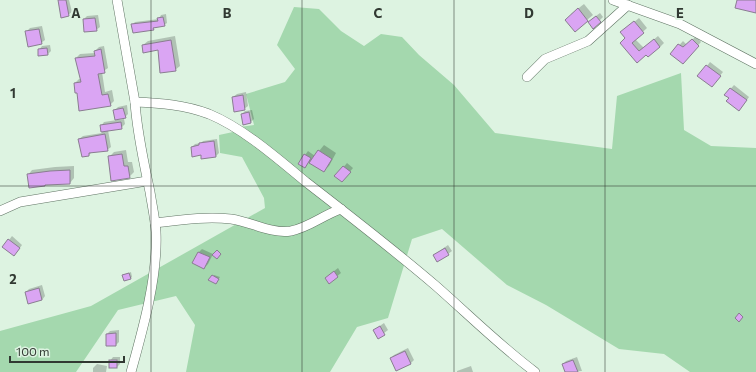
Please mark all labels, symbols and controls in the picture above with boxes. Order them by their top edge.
text: A [71,5,81,21]
text: B [223,5,232,21]
text: C [374,5,383,21]
text: D [524,5,534,21]
text: E [676,5,684,21]
text: 1 [10,85,16,101]
text: 2 [9,271,17,287]
scale bar [10,338,124,364]
text: 100 m [16,344,50,358]

